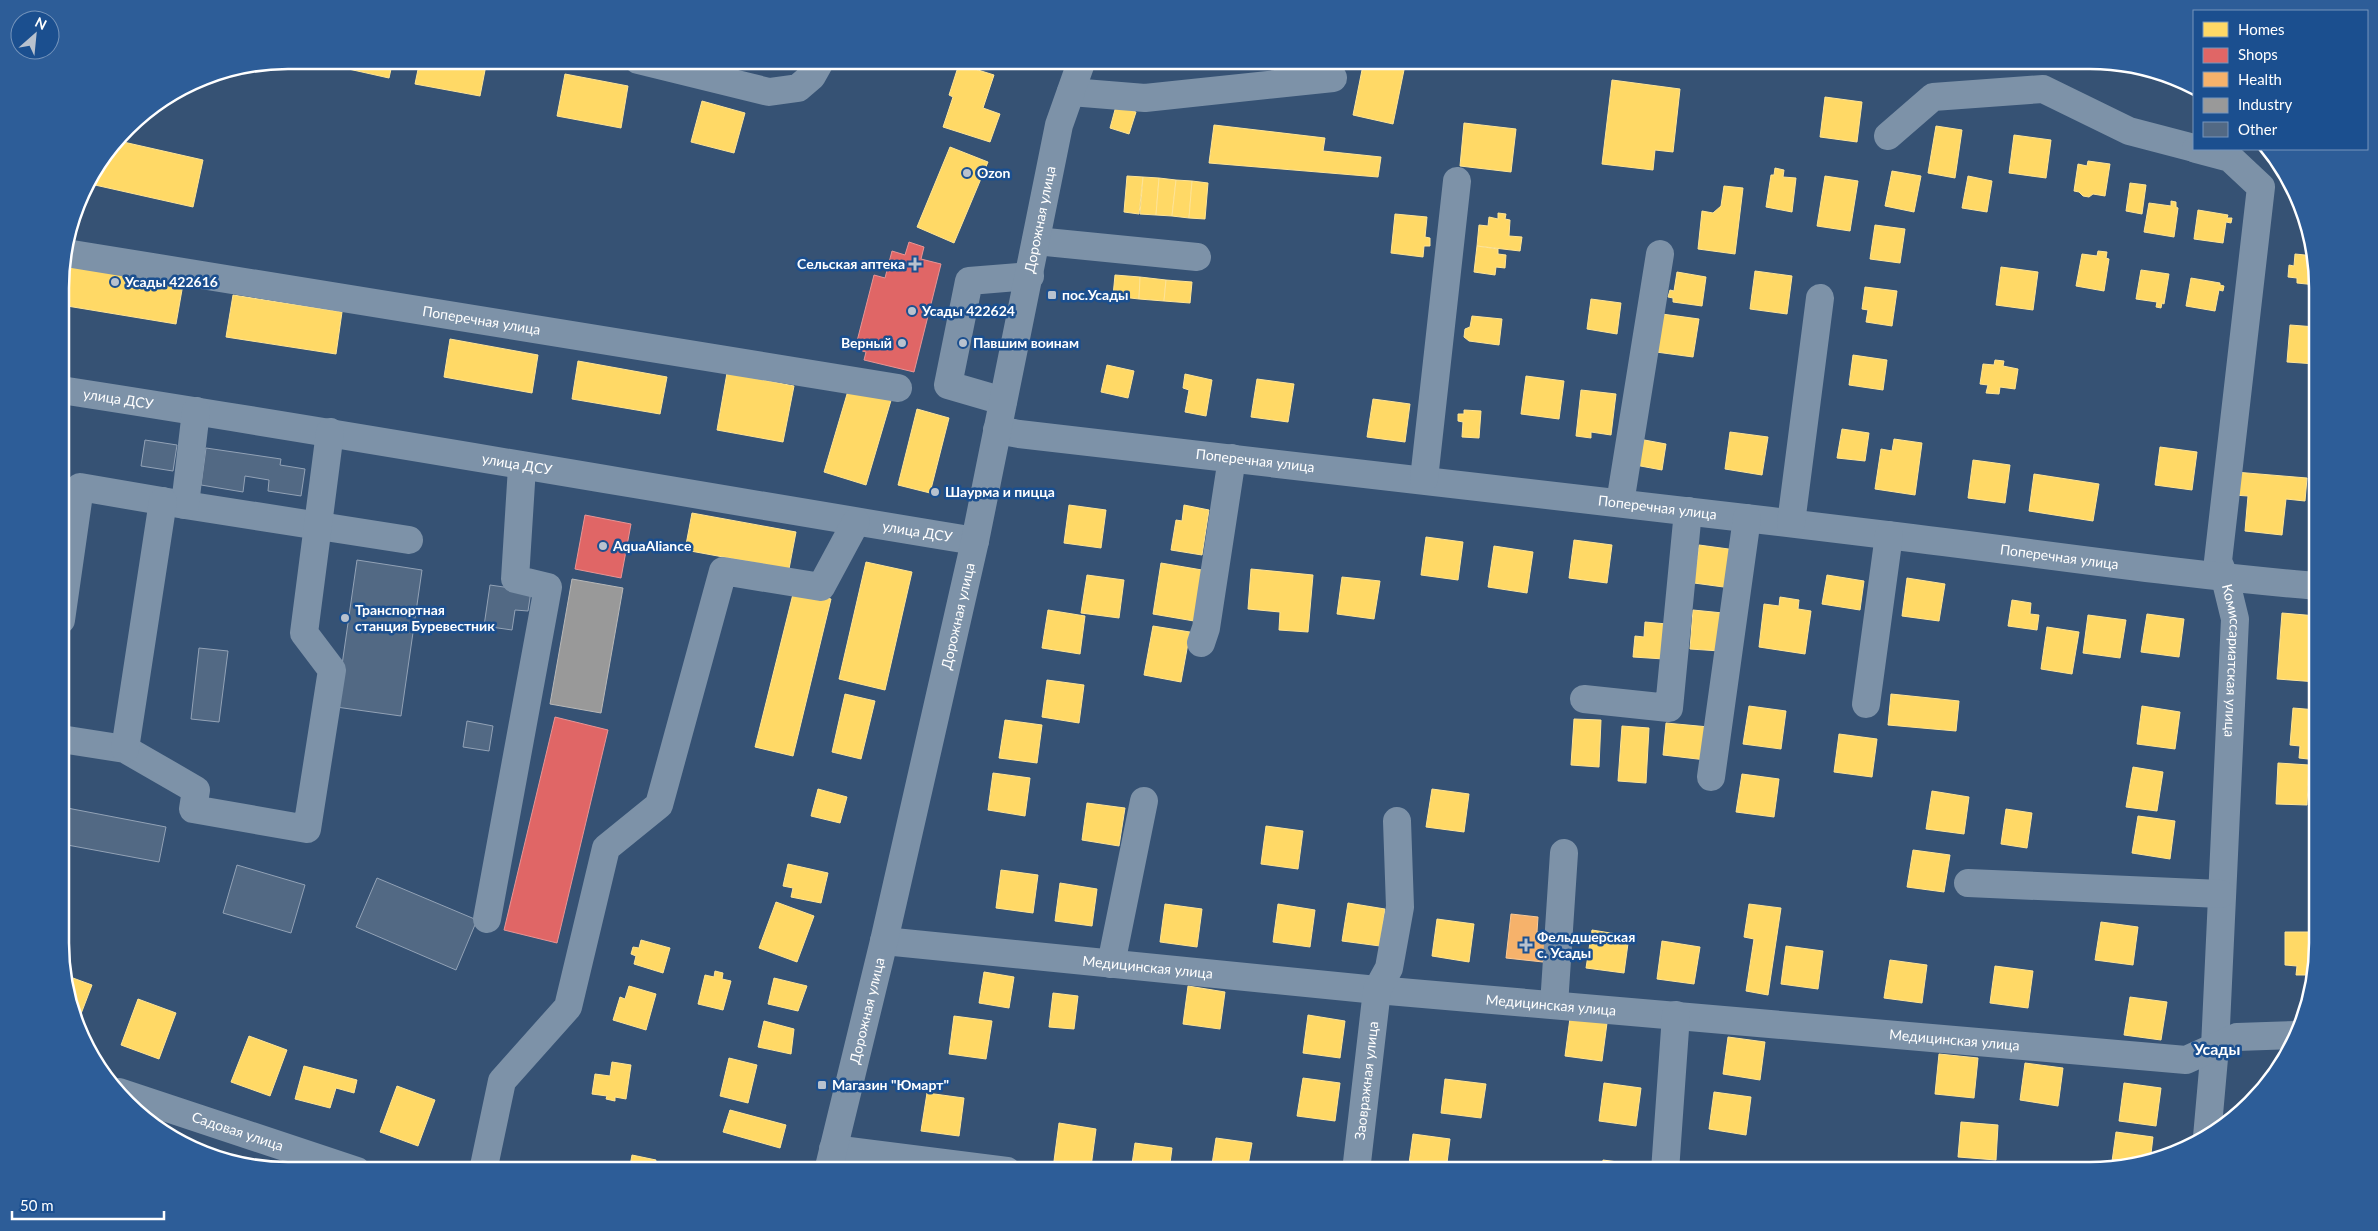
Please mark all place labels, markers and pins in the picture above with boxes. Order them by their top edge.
place label: Ozon [977,164,1011,181]
marker: Ozon [961,167,973,179]
place label: Сельская аптека [797,255,905,272]
marker: Сельская аптека [909,258,921,270]
place label: Усады 422616 [124,273,218,290]
marker: Усады 422616 [109,276,121,288]
place label: пос.Усады [1062,286,1128,303]
marker: пос.Усады [1046,289,1058,301]
place label: Усады 422624 [921,302,1015,319]
marker: Усады 422624 [906,305,918,317]
place label: Верный [841,334,892,351]
place label: Павшим воинам [973,334,1079,351]
marker: Верный [896,337,908,349]
marker: Павшим воинам [957,337,969,349]
place label: Шаурма и пицца [945,483,1055,500]
marker: Шаурма и пицца [929,486,941,498]
place label: AquaAliance [612,537,692,554]
marker: AquaAliance [597,540,609,552]
place label: Транспортная станция Буревестник [355,601,495,634]
marker: Транспортная станция Буревестник [339,612,351,624]
place label: Фельдшерская с. Усады [1537,928,1635,961]
marker: Фельдшерская с. Усады [1519,938,1533,952]
place label: Магазин "Юмарт" [832,1076,949,1093]
marker: Магазин "Юмарт" [816,1079,828,1091]

